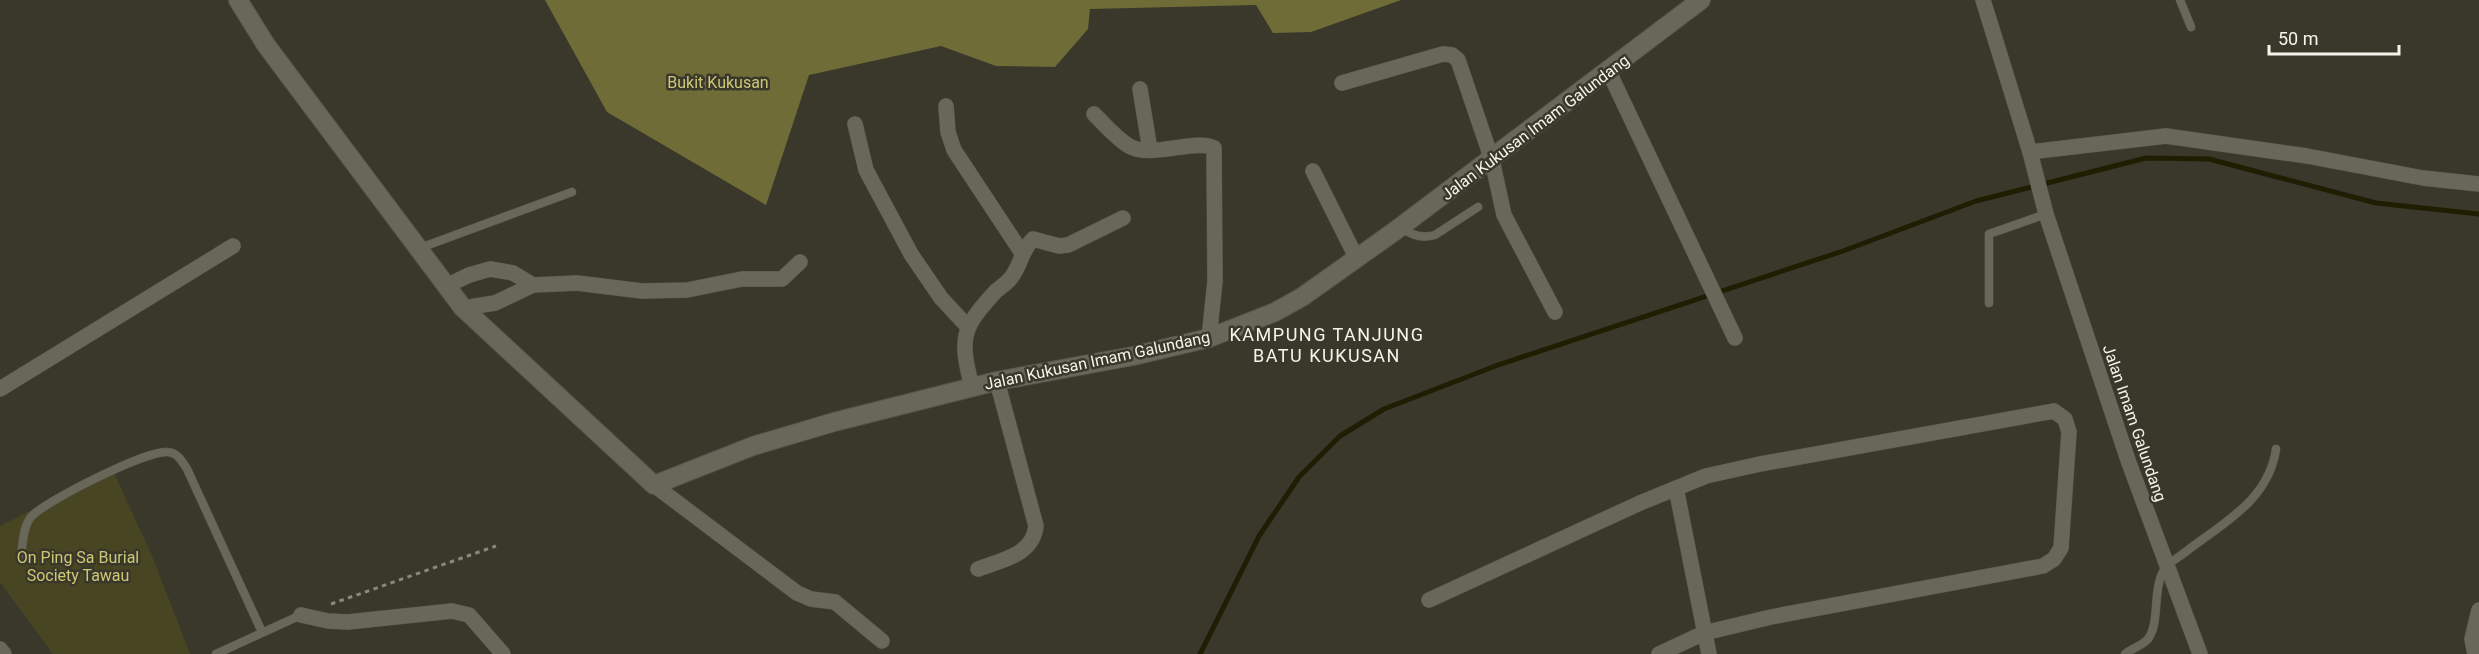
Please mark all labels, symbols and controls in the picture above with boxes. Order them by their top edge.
scale bar [2269,18,2400,56]
text: 50 m [2278,28,2318,49]
street label: Jalan Kukusan Imam Galundang [1438,51,1633,204]
park label: Bukit Kukusan [667,73,769,92]
district label: KAMPUNG TANJUNG BATU KUKUSAN [1230,324,1424,366]
street label: Jalan Kukusan Imam Galundang [983,327,1212,394]
street label: Jalan Imam Galundang [2099,342,2170,504]
park label: On Ping Sa Burial Society Tawau [17,548,139,585]

